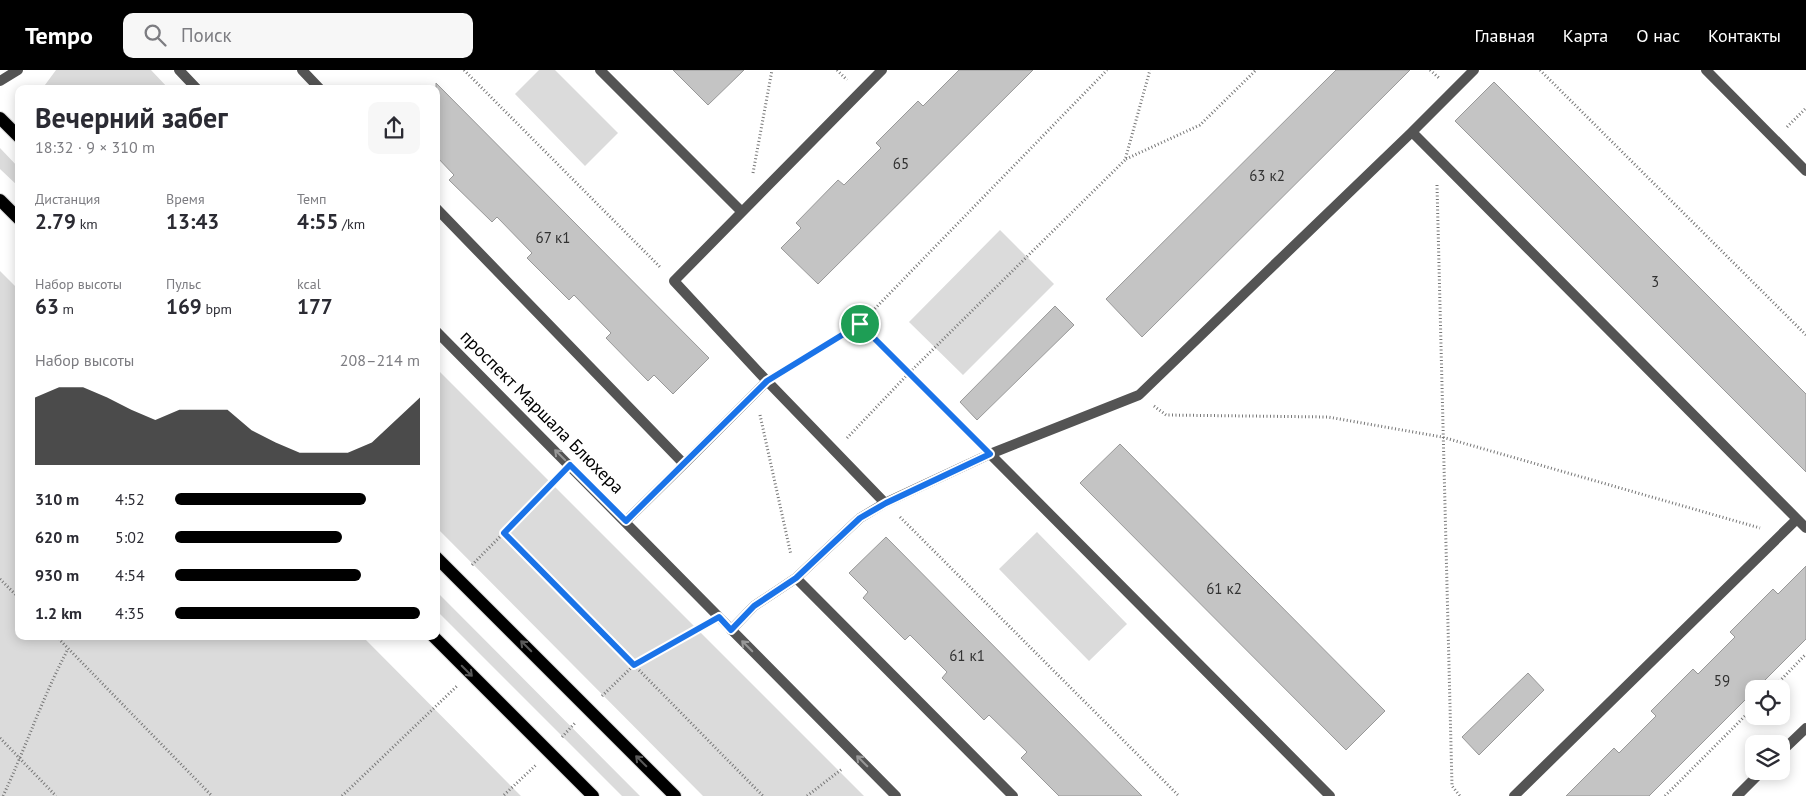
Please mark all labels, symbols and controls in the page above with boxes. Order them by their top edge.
search box [123,13,473,58]
text: Tempo [25,20,93,51]
icon: search [141,21,169,49]
text: Поиск [181,23,232,47]
text: Главная [1474,24,1535,47]
text: Карта [1563,24,1608,47]
text: О нас [1636,24,1680,47]
text: Контакты [1708,24,1781,47]
text: Вечерний забег [35,99,228,136]
button: share [368,102,420,154]
text: 18:32 · 9 × 310 m [35,137,155,157]
house number: 65 [893,154,909,173]
house number: 63 к2 [1249,166,1285,185]
text: Дистанция [35,190,100,208]
text: Время [166,190,205,208]
text: Темп [297,190,327,208]
text: 2.79 [35,208,76,235]
text: 13:43 [166,208,219,235]
text: 4:55 [297,208,338,235]
text: km [76,215,98,233]
text: /km [338,215,365,233]
house number: 67 к1 [536,228,570,247]
house number: 3 [1651,272,1659,291]
text: Набор высоты [35,275,122,293]
text: Пульс [166,275,201,293]
text: kcal [297,275,321,293]
text: 63 [35,293,59,320]
text: 169 [166,293,202,320]
text: 177 [297,293,333,320]
text: m [59,300,74,318]
text: bpm [202,300,232,318]
pin [839,303,881,345]
icon: arrive [846,310,874,338]
street label: проспект Маршала Блюхера [456,325,629,498]
text: Набор высоты [35,350,134,370]
text: 208–214 m [340,350,420,370]
one-way arrow [554,449,566,461]
text: 310 m [35,489,79,509]
text: 4:52 [115,489,145,509]
text: 620 m [35,527,79,547]
text: 5:02 [115,527,145,547]
text: 930 m [35,565,79,585]
text: 4:54 [115,565,145,585]
house number: 61 к2 [1206,579,1242,598]
text: 1.2 km [35,603,82,623]
text: 4:35 [115,603,145,623]
one-way arrow [520,640,532,653]
one-way arrow [741,640,754,652]
house number: 61 к1 [949,646,985,665]
one-way arrow [461,665,474,677]
house number: 59 [1714,671,1730,690]
map controls [1745,680,1790,780]
button: locate [1745,680,1790,725]
button: layers [1745,735,1790,780]
one-way arrow [856,755,868,768]
one-way arrow [635,756,647,768]

